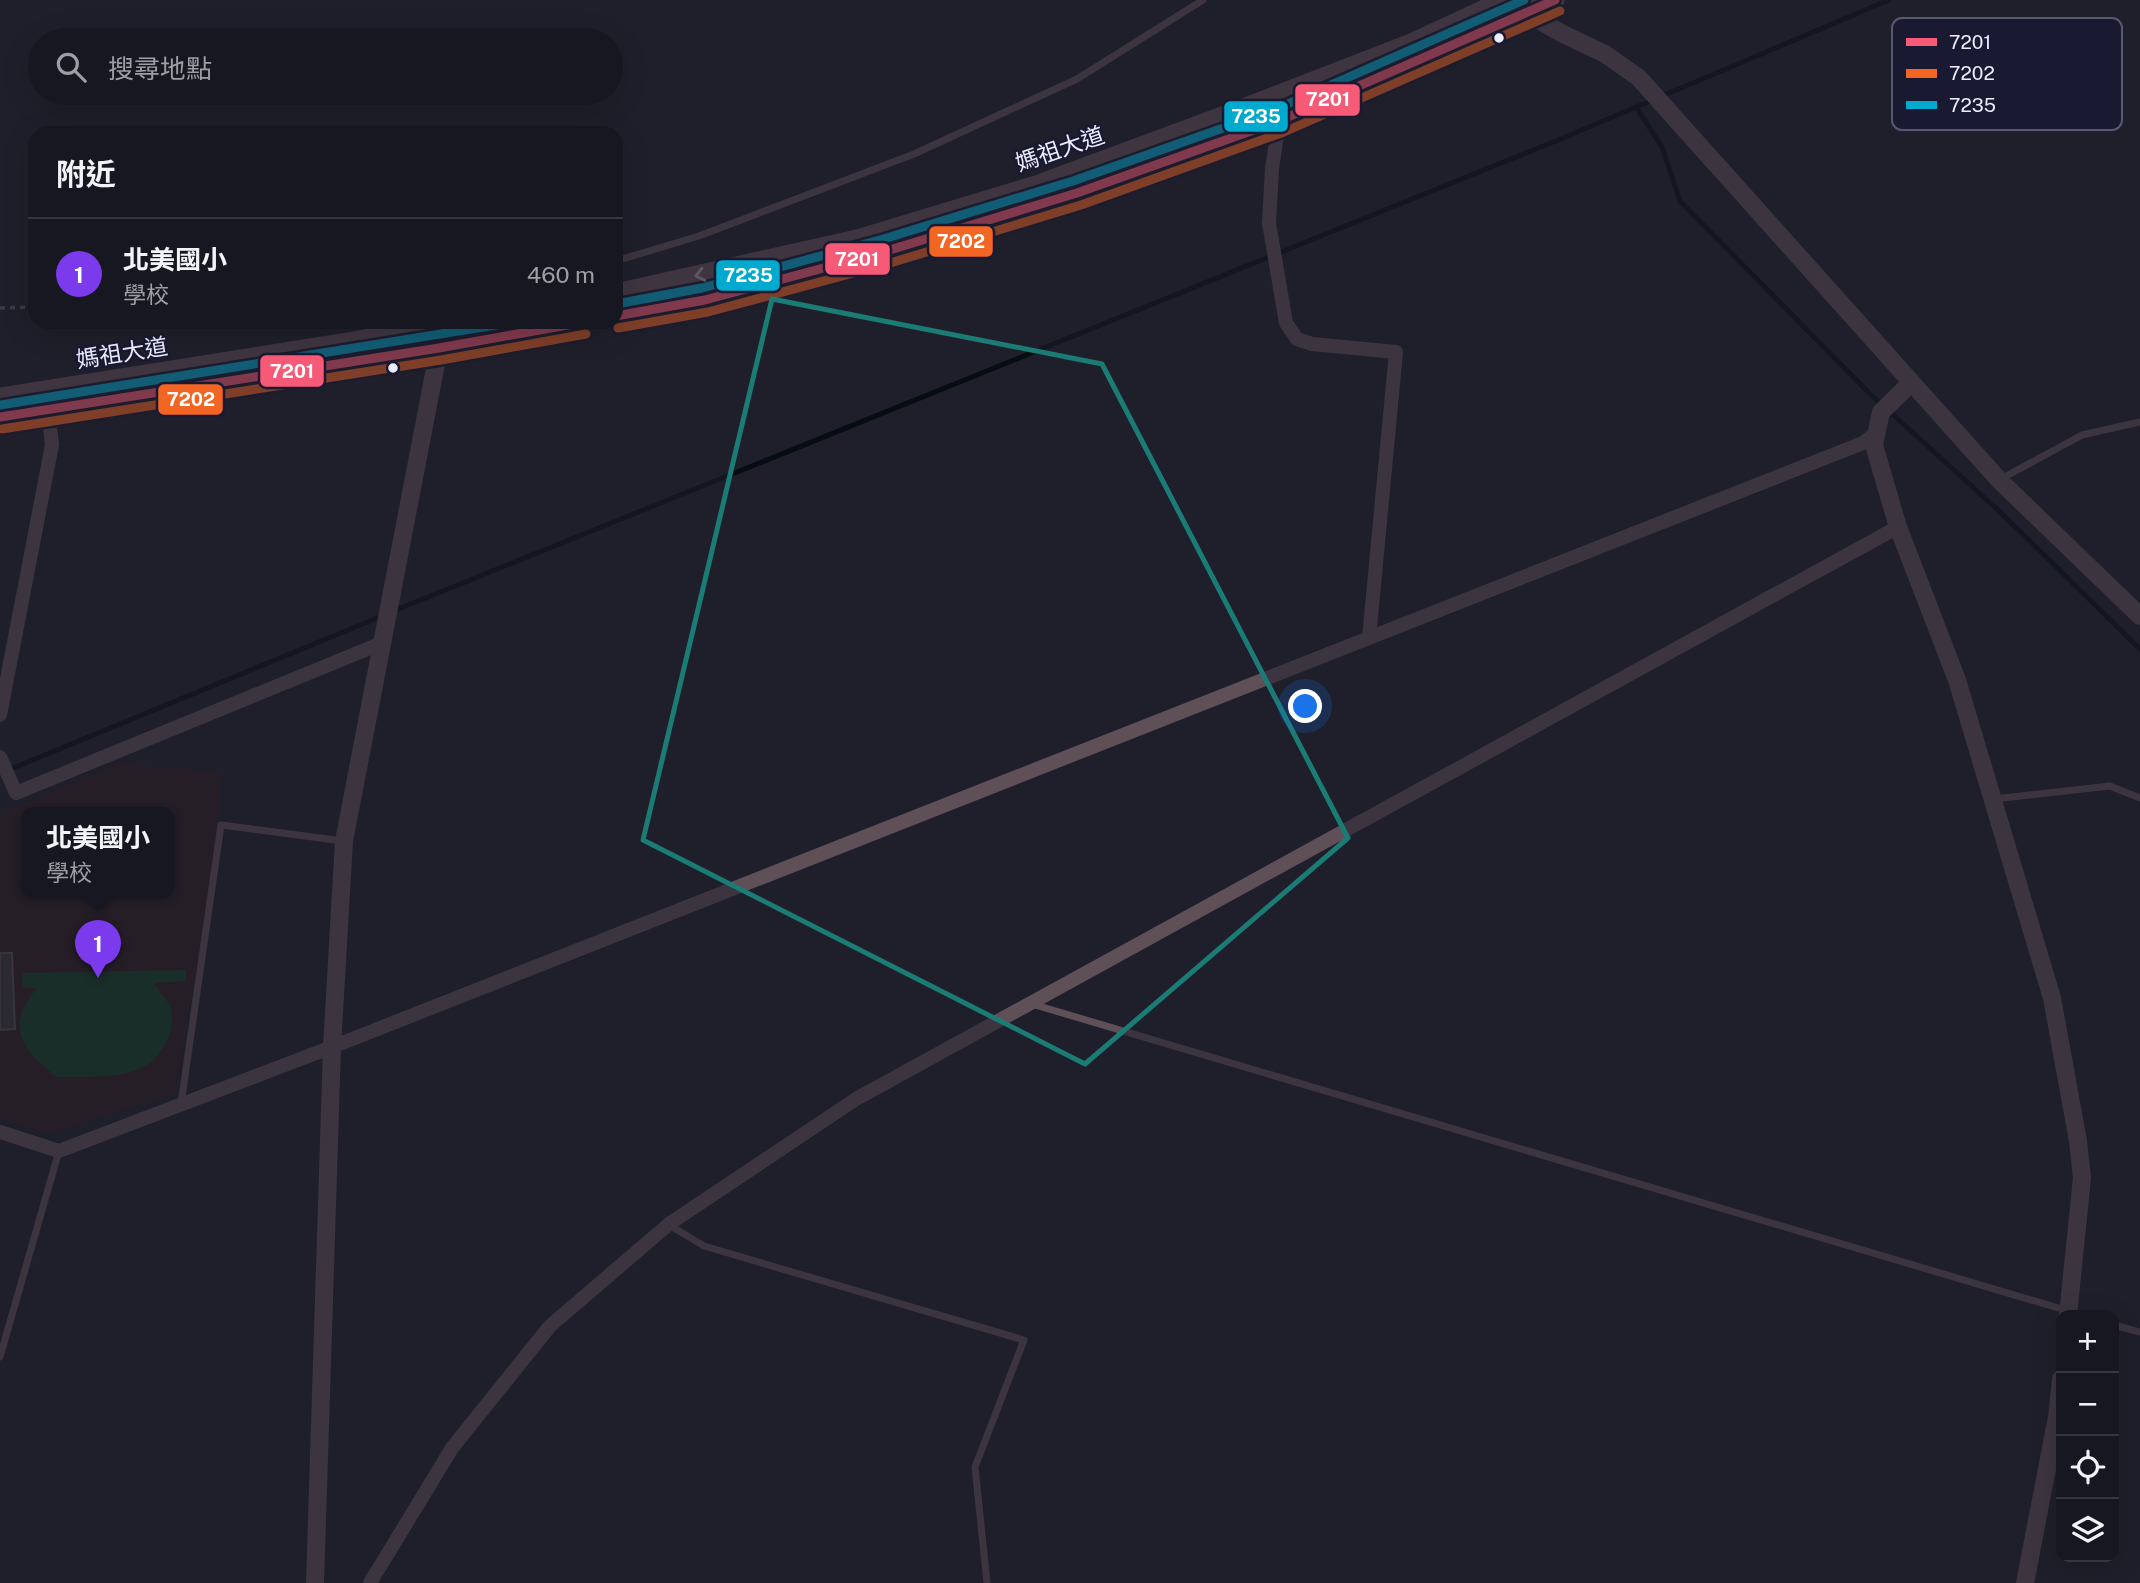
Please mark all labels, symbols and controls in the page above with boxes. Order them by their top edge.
legend [1892,18,2122,130]
search box [28,28,623,105]
unlabelled marker [1492,31,1506,45]
text: 7201 [1949,31,1991,53]
icon: search [52,48,90,86]
text: 搜尋地點 [108,53,212,84]
text: 7202 [1949,62,1995,84]
line badge: 7201 [1294,83,1361,117]
text: 7201 [1306,88,1350,110]
text: 7235 [1949,94,1996,116]
line badge: 7235 [1223,100,1289,133]
text: 7235 [1231,105,1281,127]
street label: 媽祖大道 [1012,121,1108,176]
text: 附近 [56,156,116,192]
line badge: 7202 [928,225,994,258]
text: 7202 [937,230,985,252]
line badge: 7201 [824,242,891,276]
text: 北美國小 [123,244,227,275]
text: 7201 [835,248,879,270]
line badge: 7235 [715,259,781,292]
text: 1 [74,261,84,288]
text: 460 m [527,261,595,288]
text: 7235 [723,264,773,286]
one-way arrow [694,267,706,282]
text: 學校 [123,281,169,308]
street label: 媽祖大道 [74,332,169,373]
line badge: 7201 [259,354,325,388]
text: 7201 [270,360,314,382]
unlabelled marker [386,361,400,375]
line badge: 7202 [157,383,224,416]
text: 7202 [167,388,215,410]
your location [1288,689,1322,723]
popup [21,807,175,898]
text: 北美國小 [46,822,150,853]
text: 學校 [46,859,92,886]
pin: 1 [75,920,121,978]
map controls [2056,1310,2119,1562]
button: + [2056,1310,2119,1373]
button: − [2056,1373,2119,1436]
button: locate [2056,1436,2119,1499]
button: layers [2056,1499,2119,1562]

